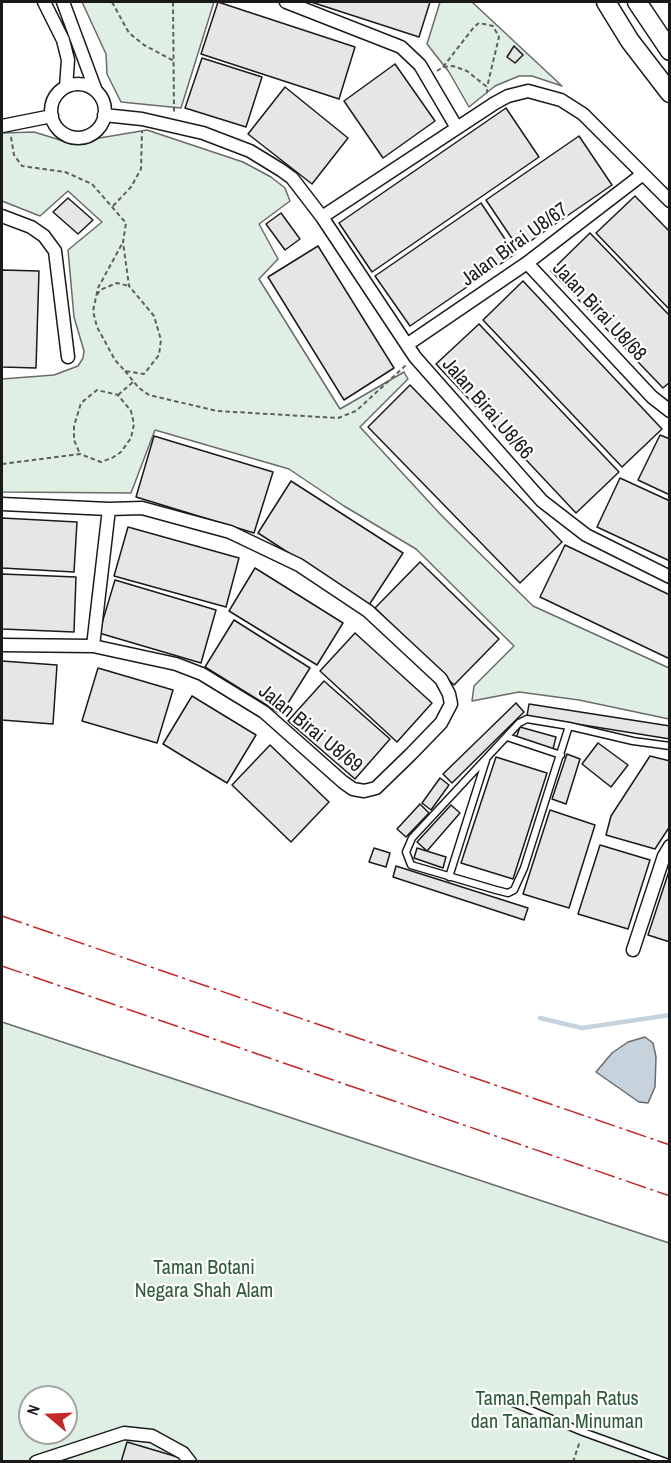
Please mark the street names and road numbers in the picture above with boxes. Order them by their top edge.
street label: Jalan Birai U8/67 [457,198,573,292]
street label: Jalan Birai U8/68 [547,257,651,367]
street label: Jalan Birai U8/66 [436,353,538,465]
street label: Jalan Birai U8/69 [253,680,367,778]

